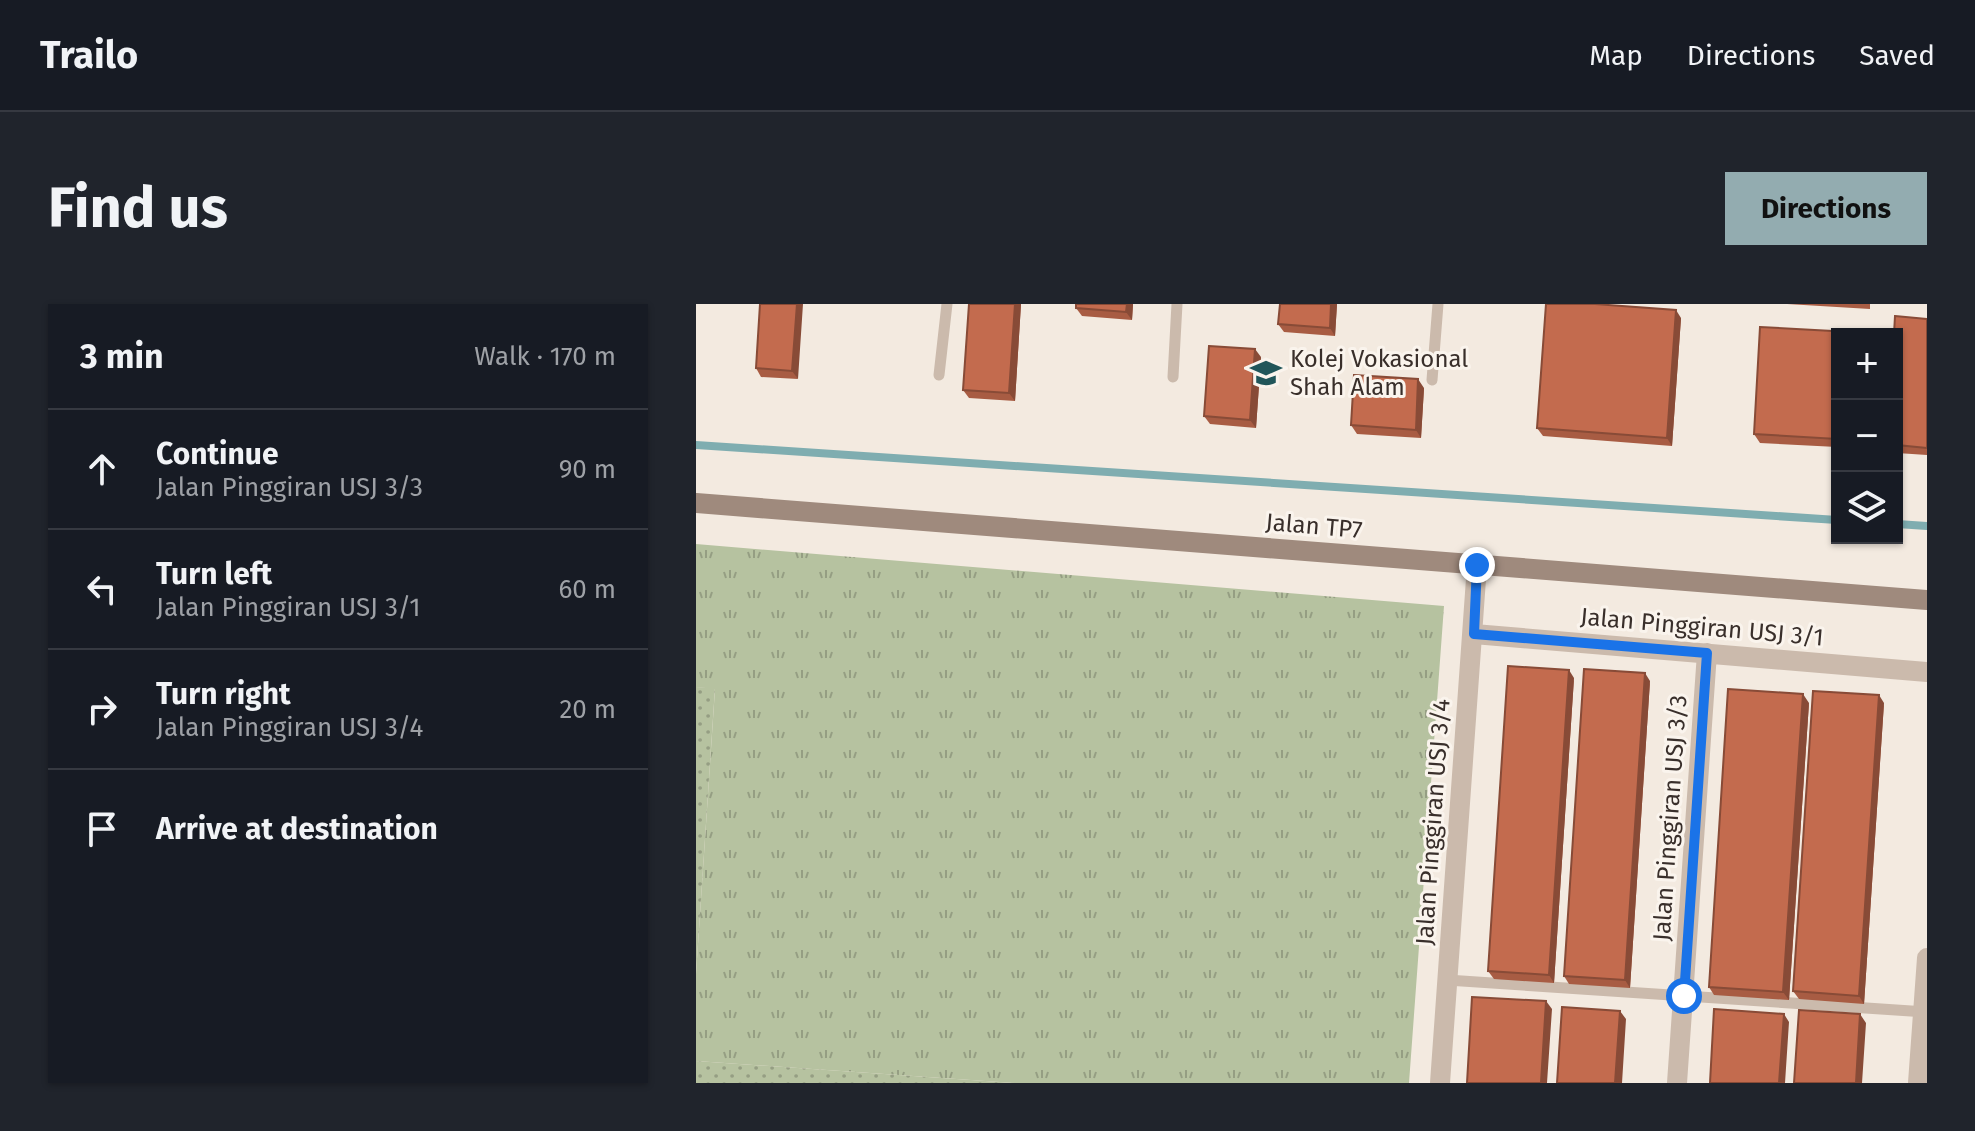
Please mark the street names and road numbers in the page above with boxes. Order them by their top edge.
street label: Jalan TP7 [1264,508,1364,544]
street label: Jalan Pinggiran USJ 3/1 [1579,602,1825,652]
street label: Jalan Pinggiran USJ 3/3 [1647,694,1693,942]
street label: Jalan Pinggiran USJ 3/4 [1410,698,1456,946]

